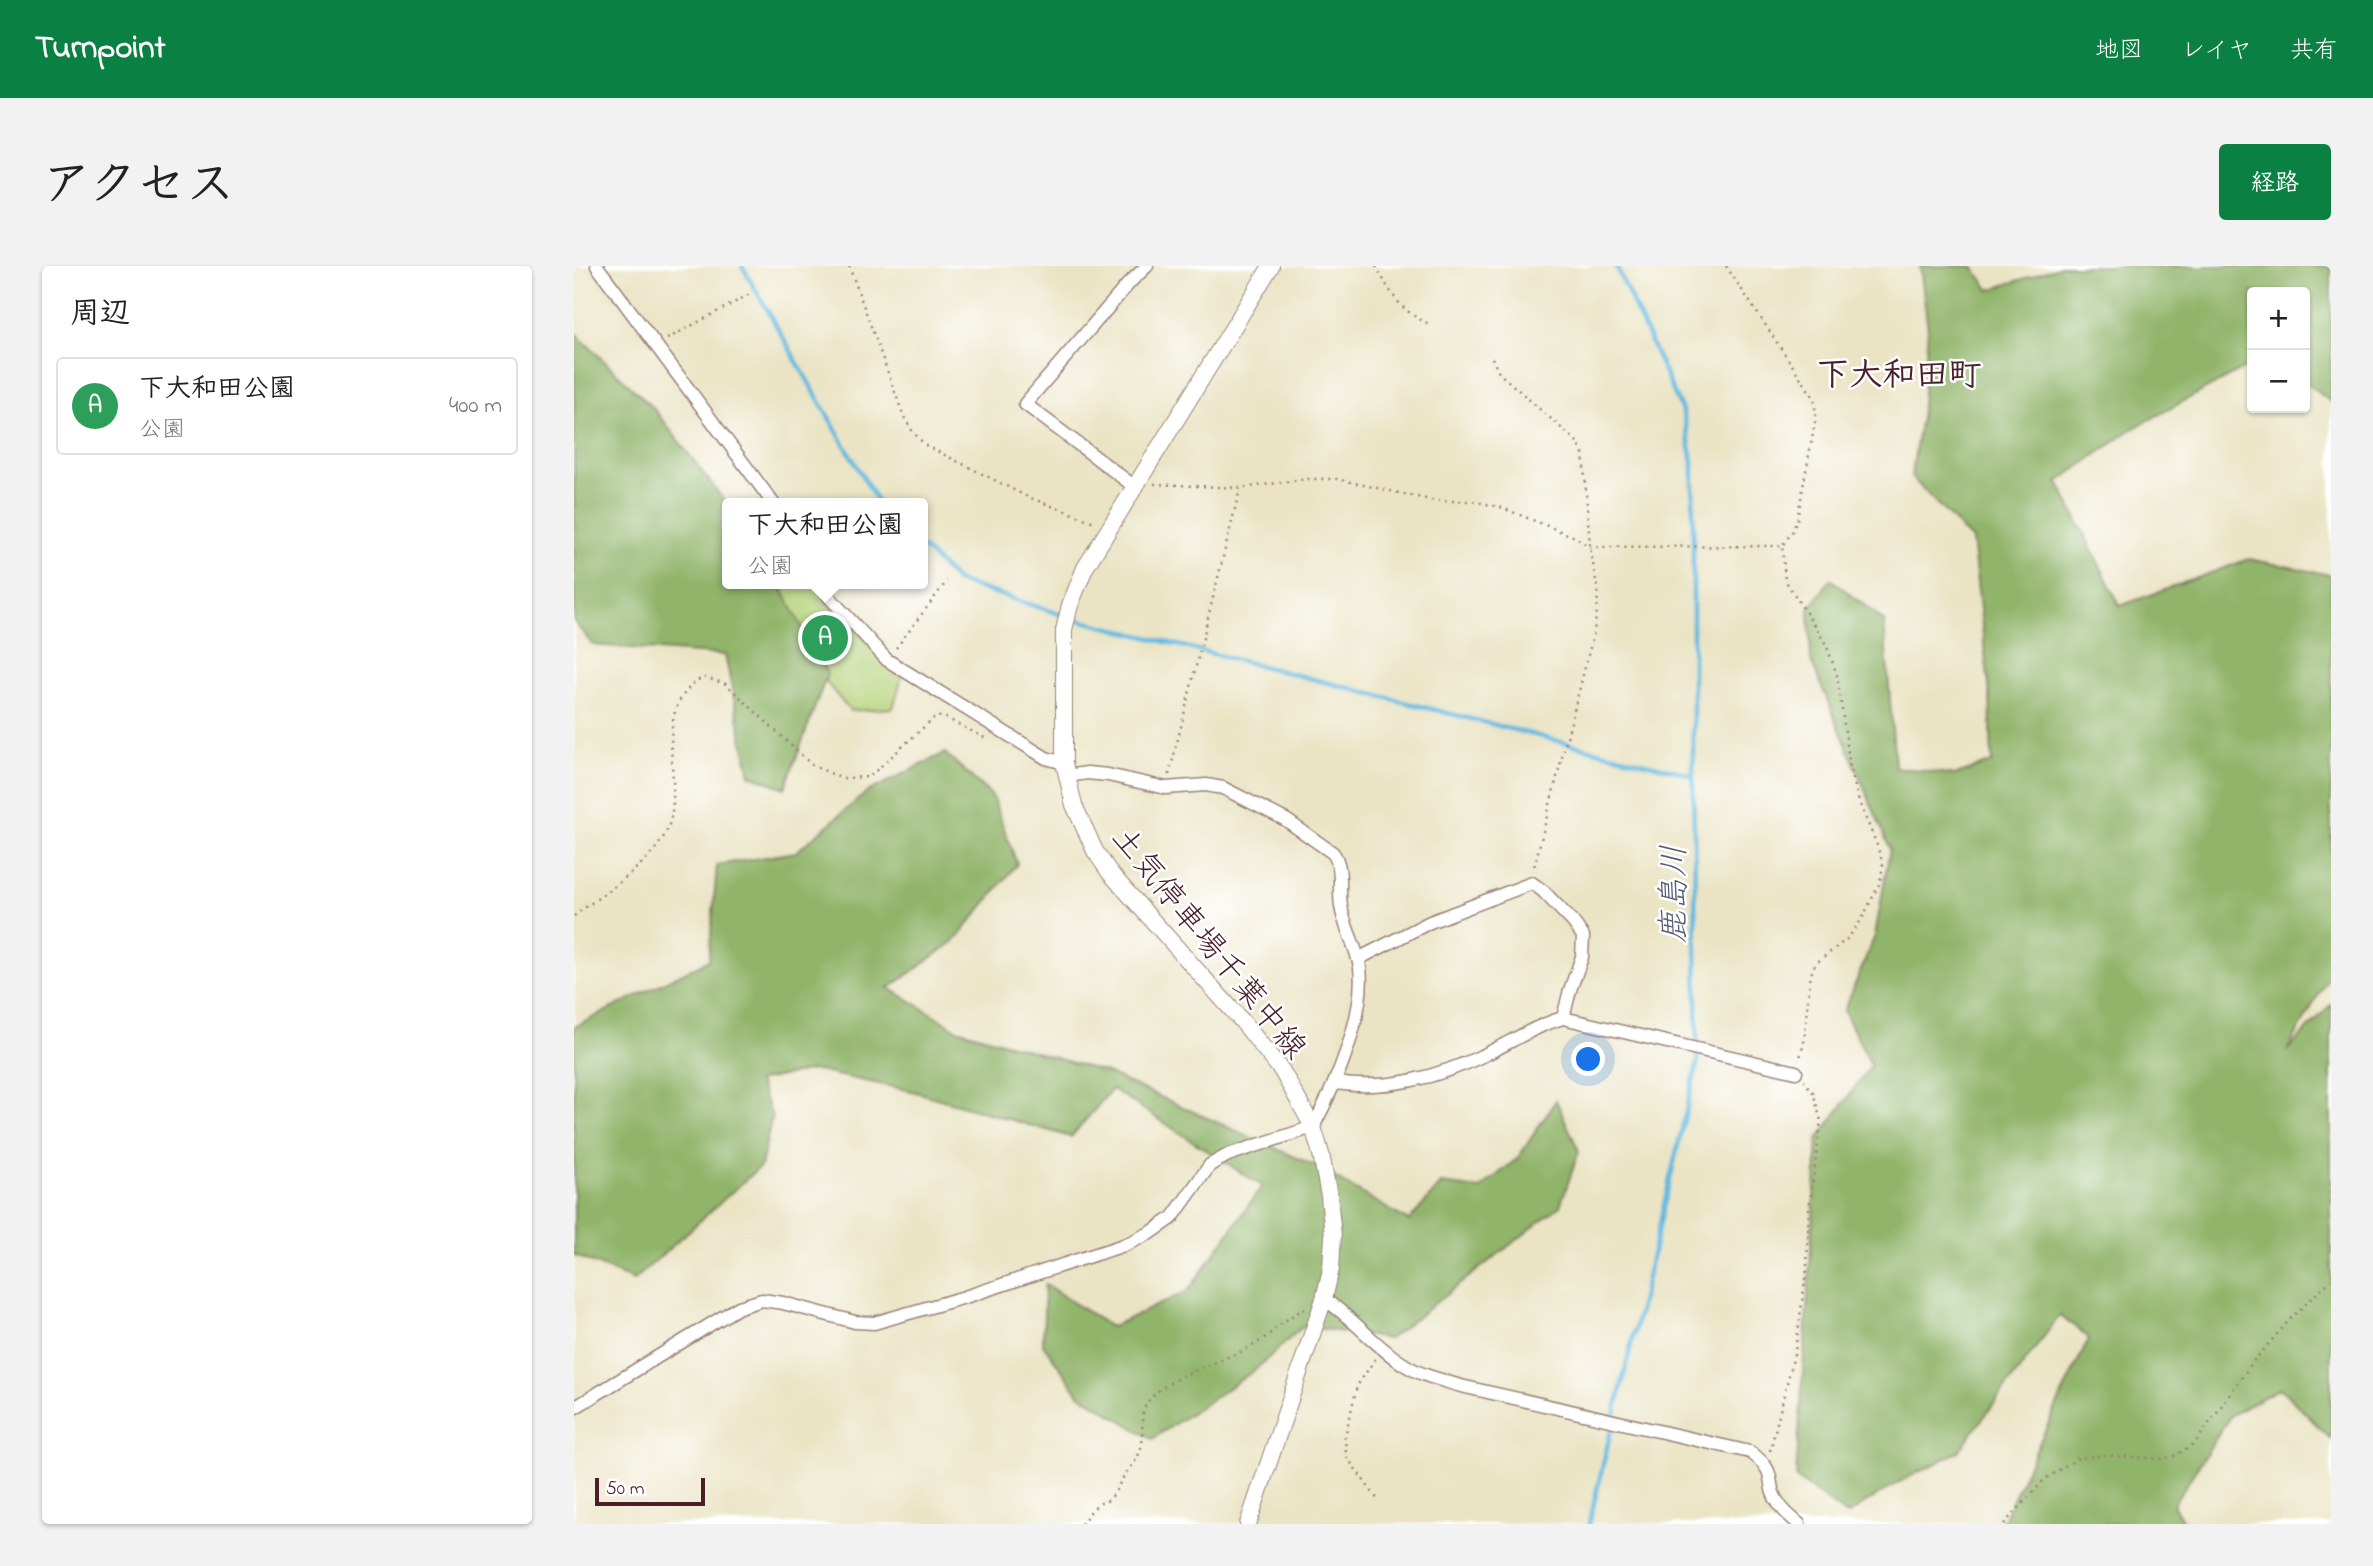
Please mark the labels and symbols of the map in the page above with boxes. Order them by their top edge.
district label: 下大和田町 [1817,353,1982,401]
pin: A [802,612,848,664]
street label: 土気停車場千葉中線 [1098,817,1316,1071]
water label: 鹿島川 [1652,845,1700,944]
your location [1571,1042,1605,1076]
scale bar [595,1475,705,1507]

